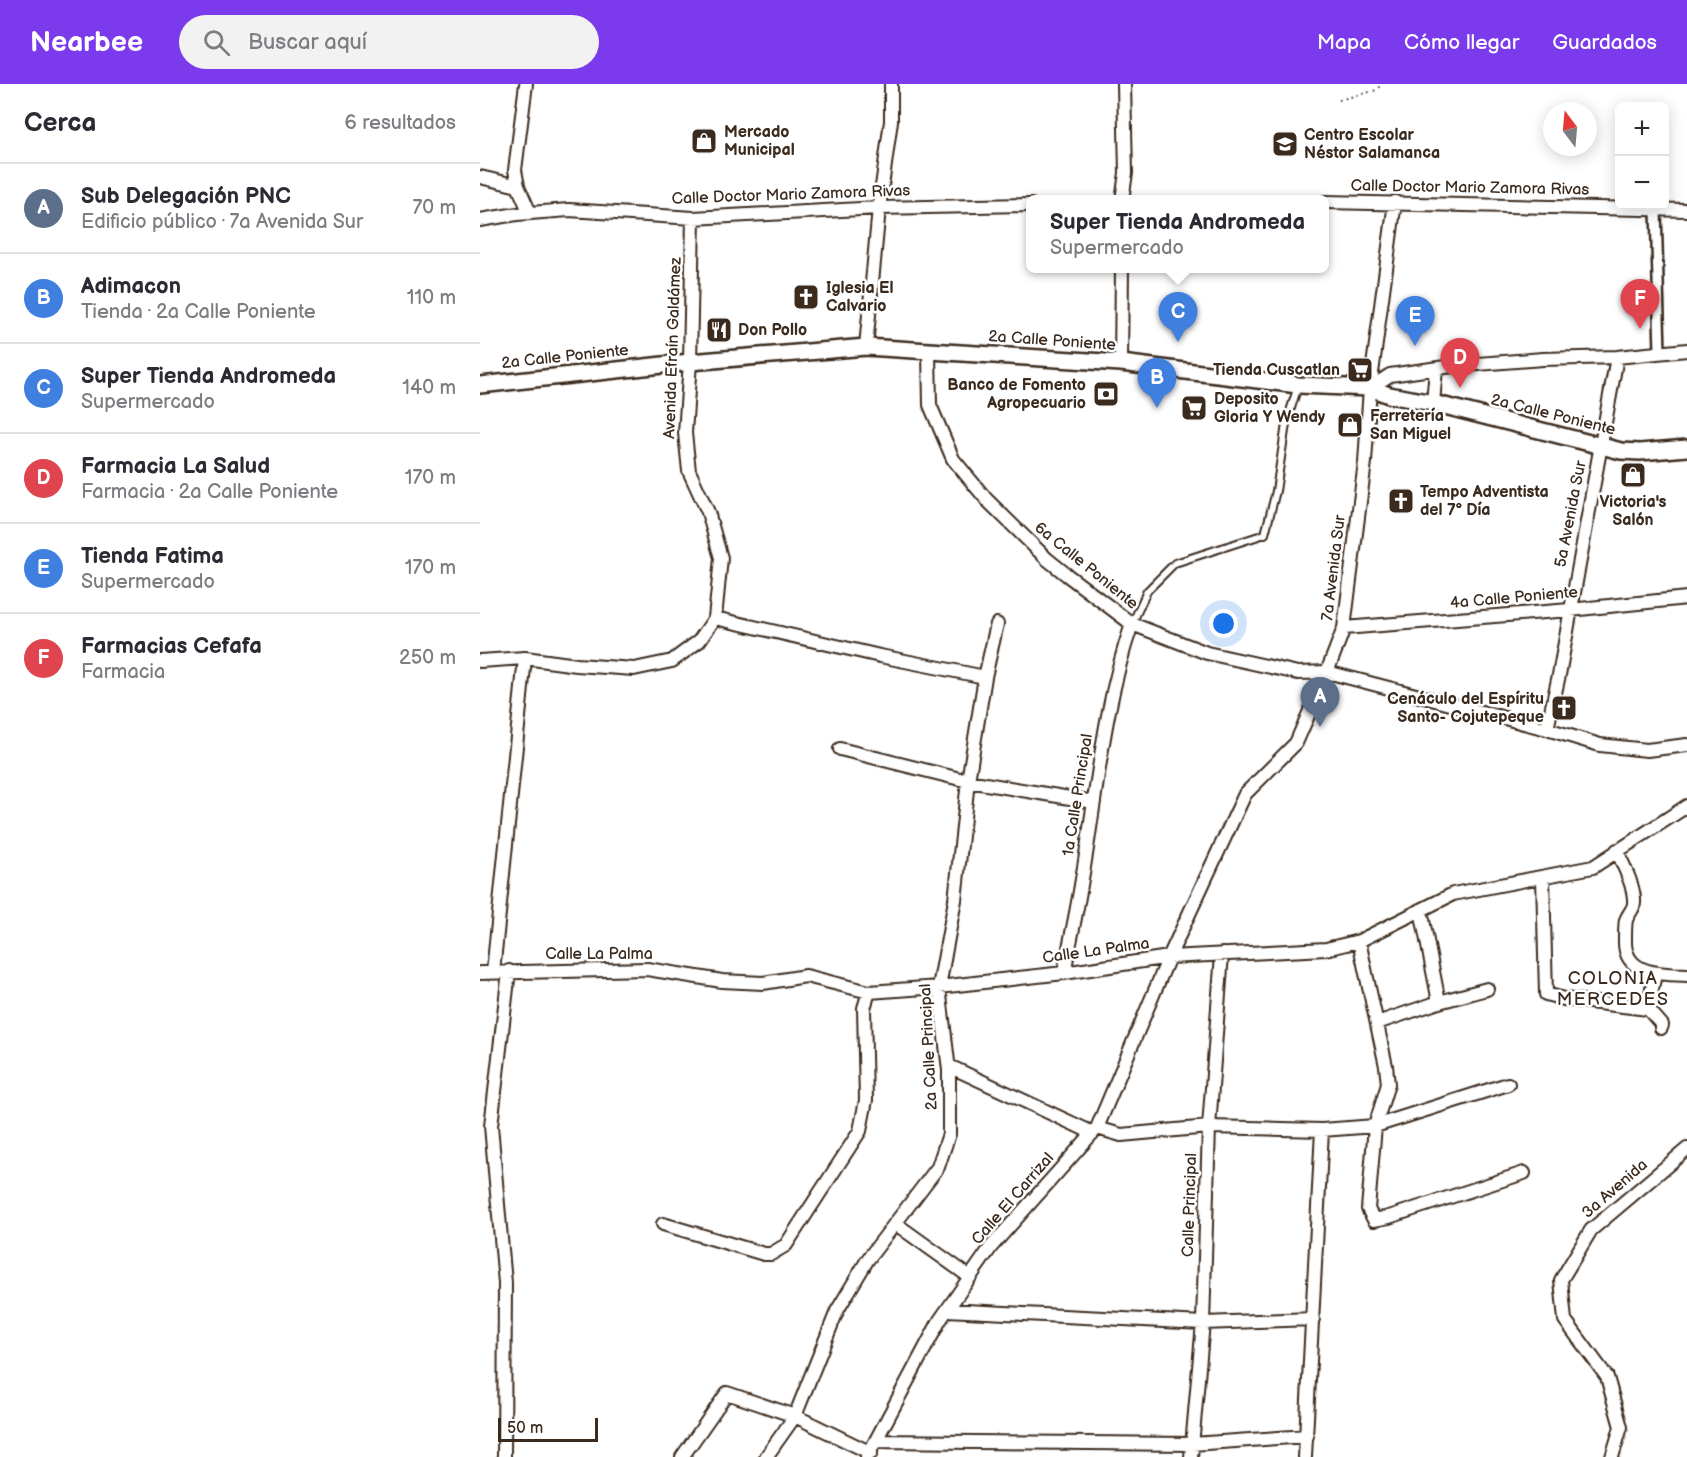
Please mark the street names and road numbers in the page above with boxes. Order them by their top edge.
street label: Calle Doctor Mario Zamora Rivas [1350,176,1590,200]
street label: Calle Doctor Mario Zamora Rivas [671,181,911,209]
street label: Avenida Efraín Galdámez [660,256,686,439]
street label: 2a Calle Poniente [988,327,1117,355]
street label: 2a Calle Poniente [500,341,630,373]
street label: 2a Calle Poniente [1489,390,1618,440]
street label: 5a Avenida Sur [1551,459,1591,569]
street label: 7a Avenida Sur [1318,514,1350,622]
street label: 6a Calle Poniente [1030,518,1142,614]
street label: 4a Calle Poniente [1449,583,1579,613]
street label: 1a Calle Principal [1059,732,1097,858]
street label: Calle La Palma [1041,934,1151,968]
street label: Calle La Palma [545,945,653,964]
street label: 2a Calle Principal [916,983,942,1111]
street label: Calle El Carrizal [968,1149,1058,1249]
street label: Calle Principal [1179,1153,1201,1257]
street label: 3a Avenida [1578,1155,1652,1223]

